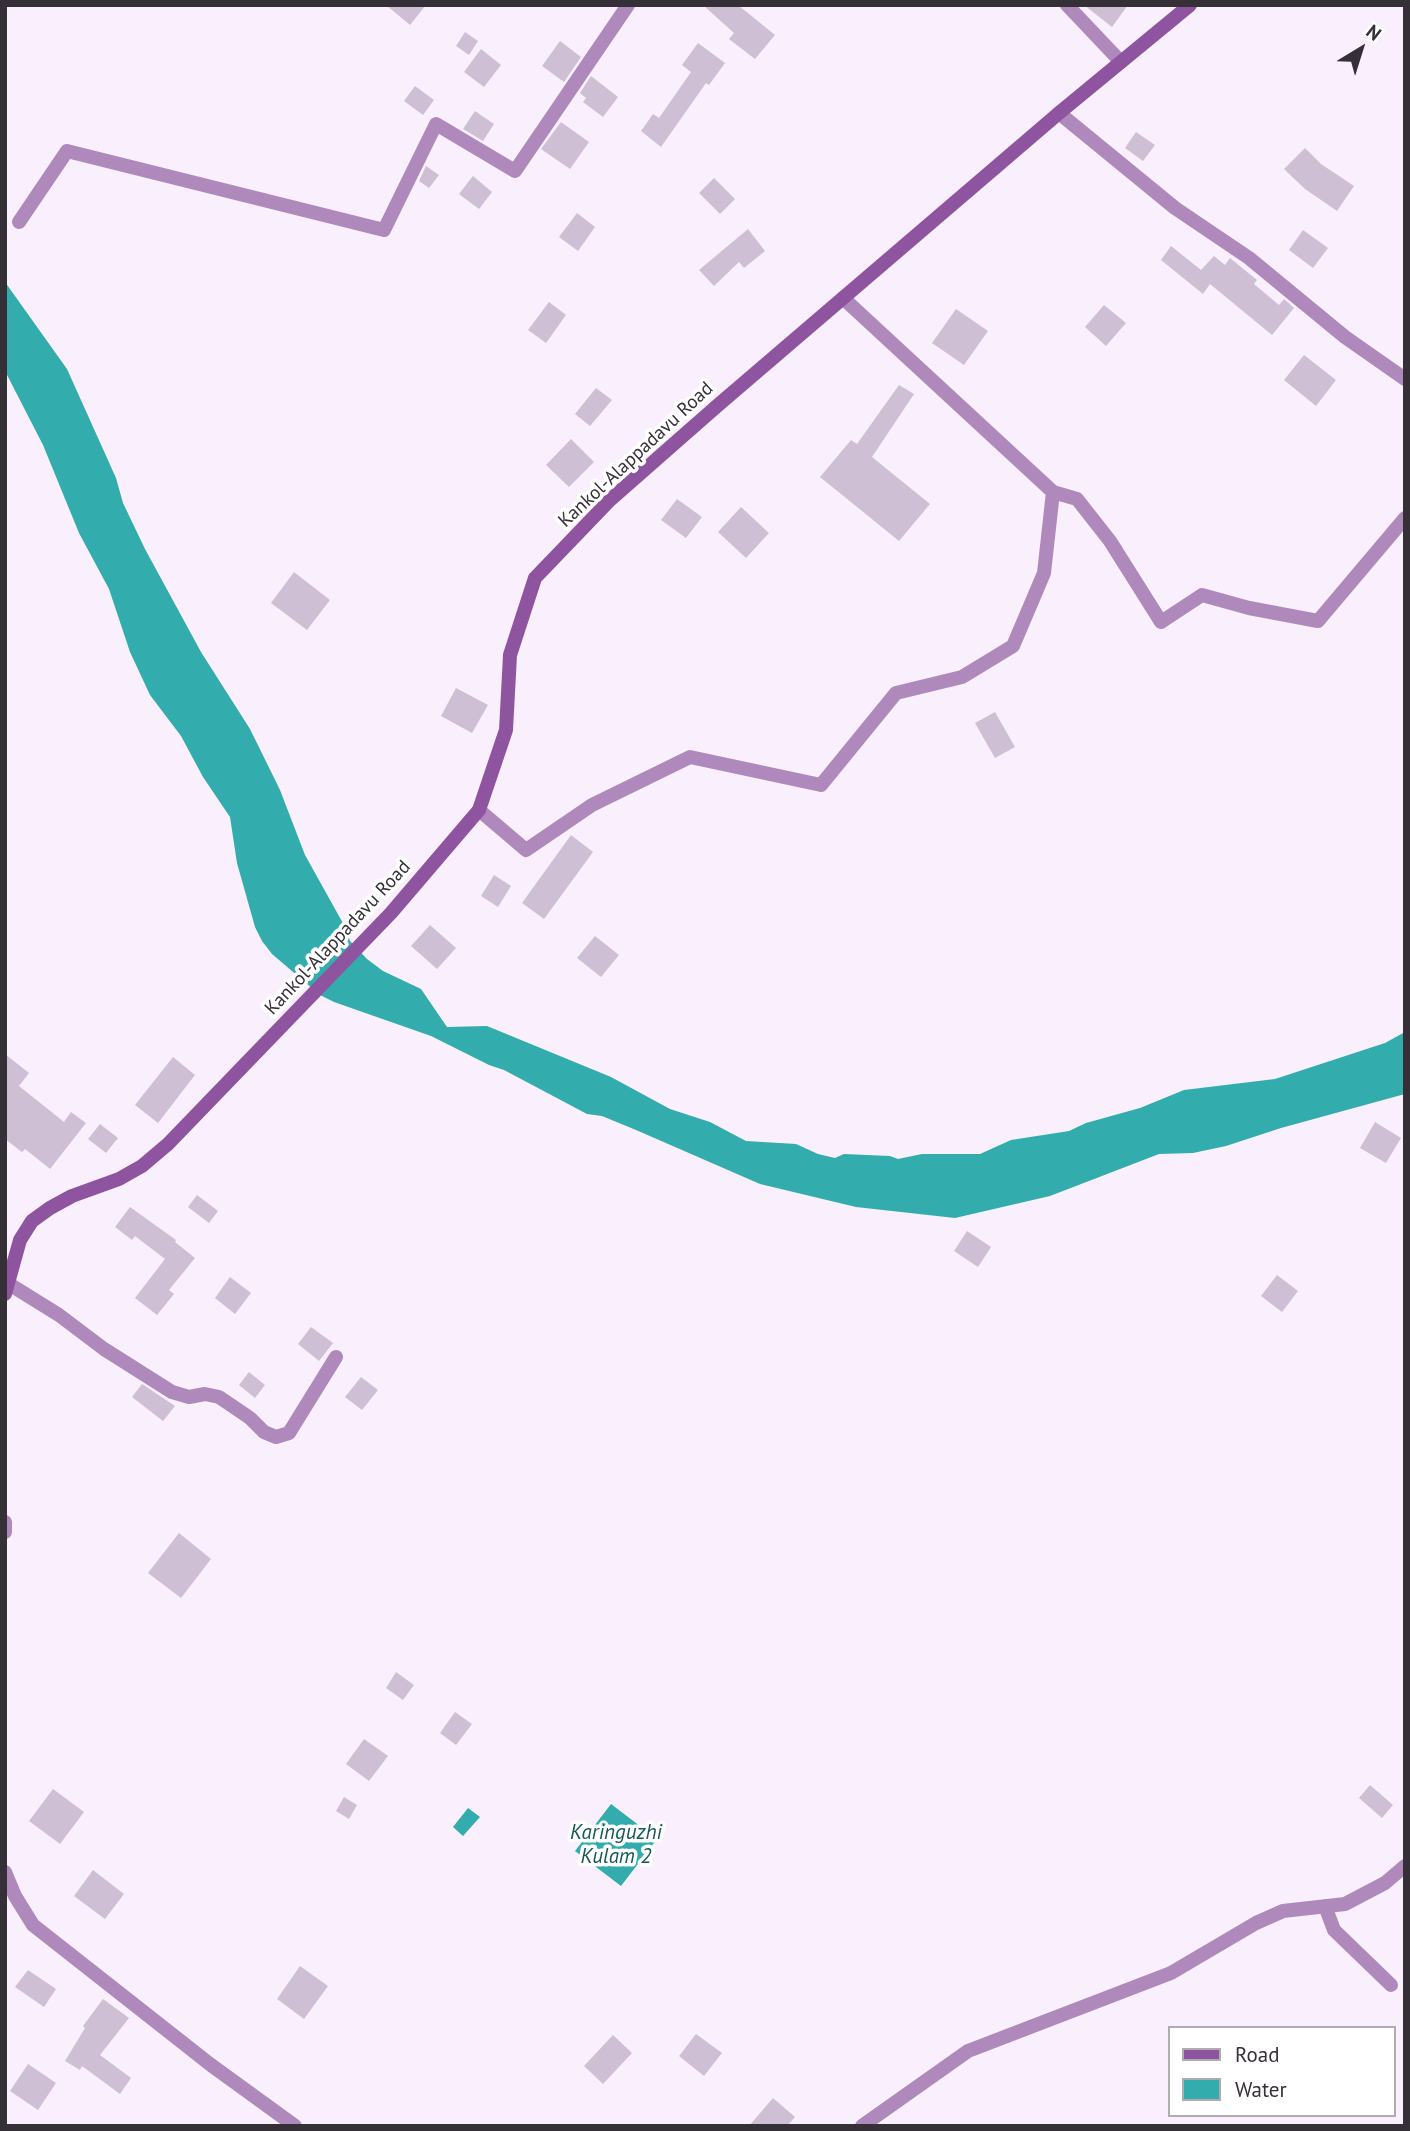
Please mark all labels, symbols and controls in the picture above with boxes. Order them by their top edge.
north arrow [1326,14,1396,84]
text: N [1362,19,1386,46]
street label: Kankol-Alappadavu Road [554,378,718,532]
street label: Kankol-Alappadavu Road [261,856,415,1020]
water label: Karinguzhi Kulam 2 [570,1820,662,1870]
legend [1168,2026,1396,2117]
text: Road [1235,2041,1279,2068]
text: Water [1235,2076,1287,2103]

